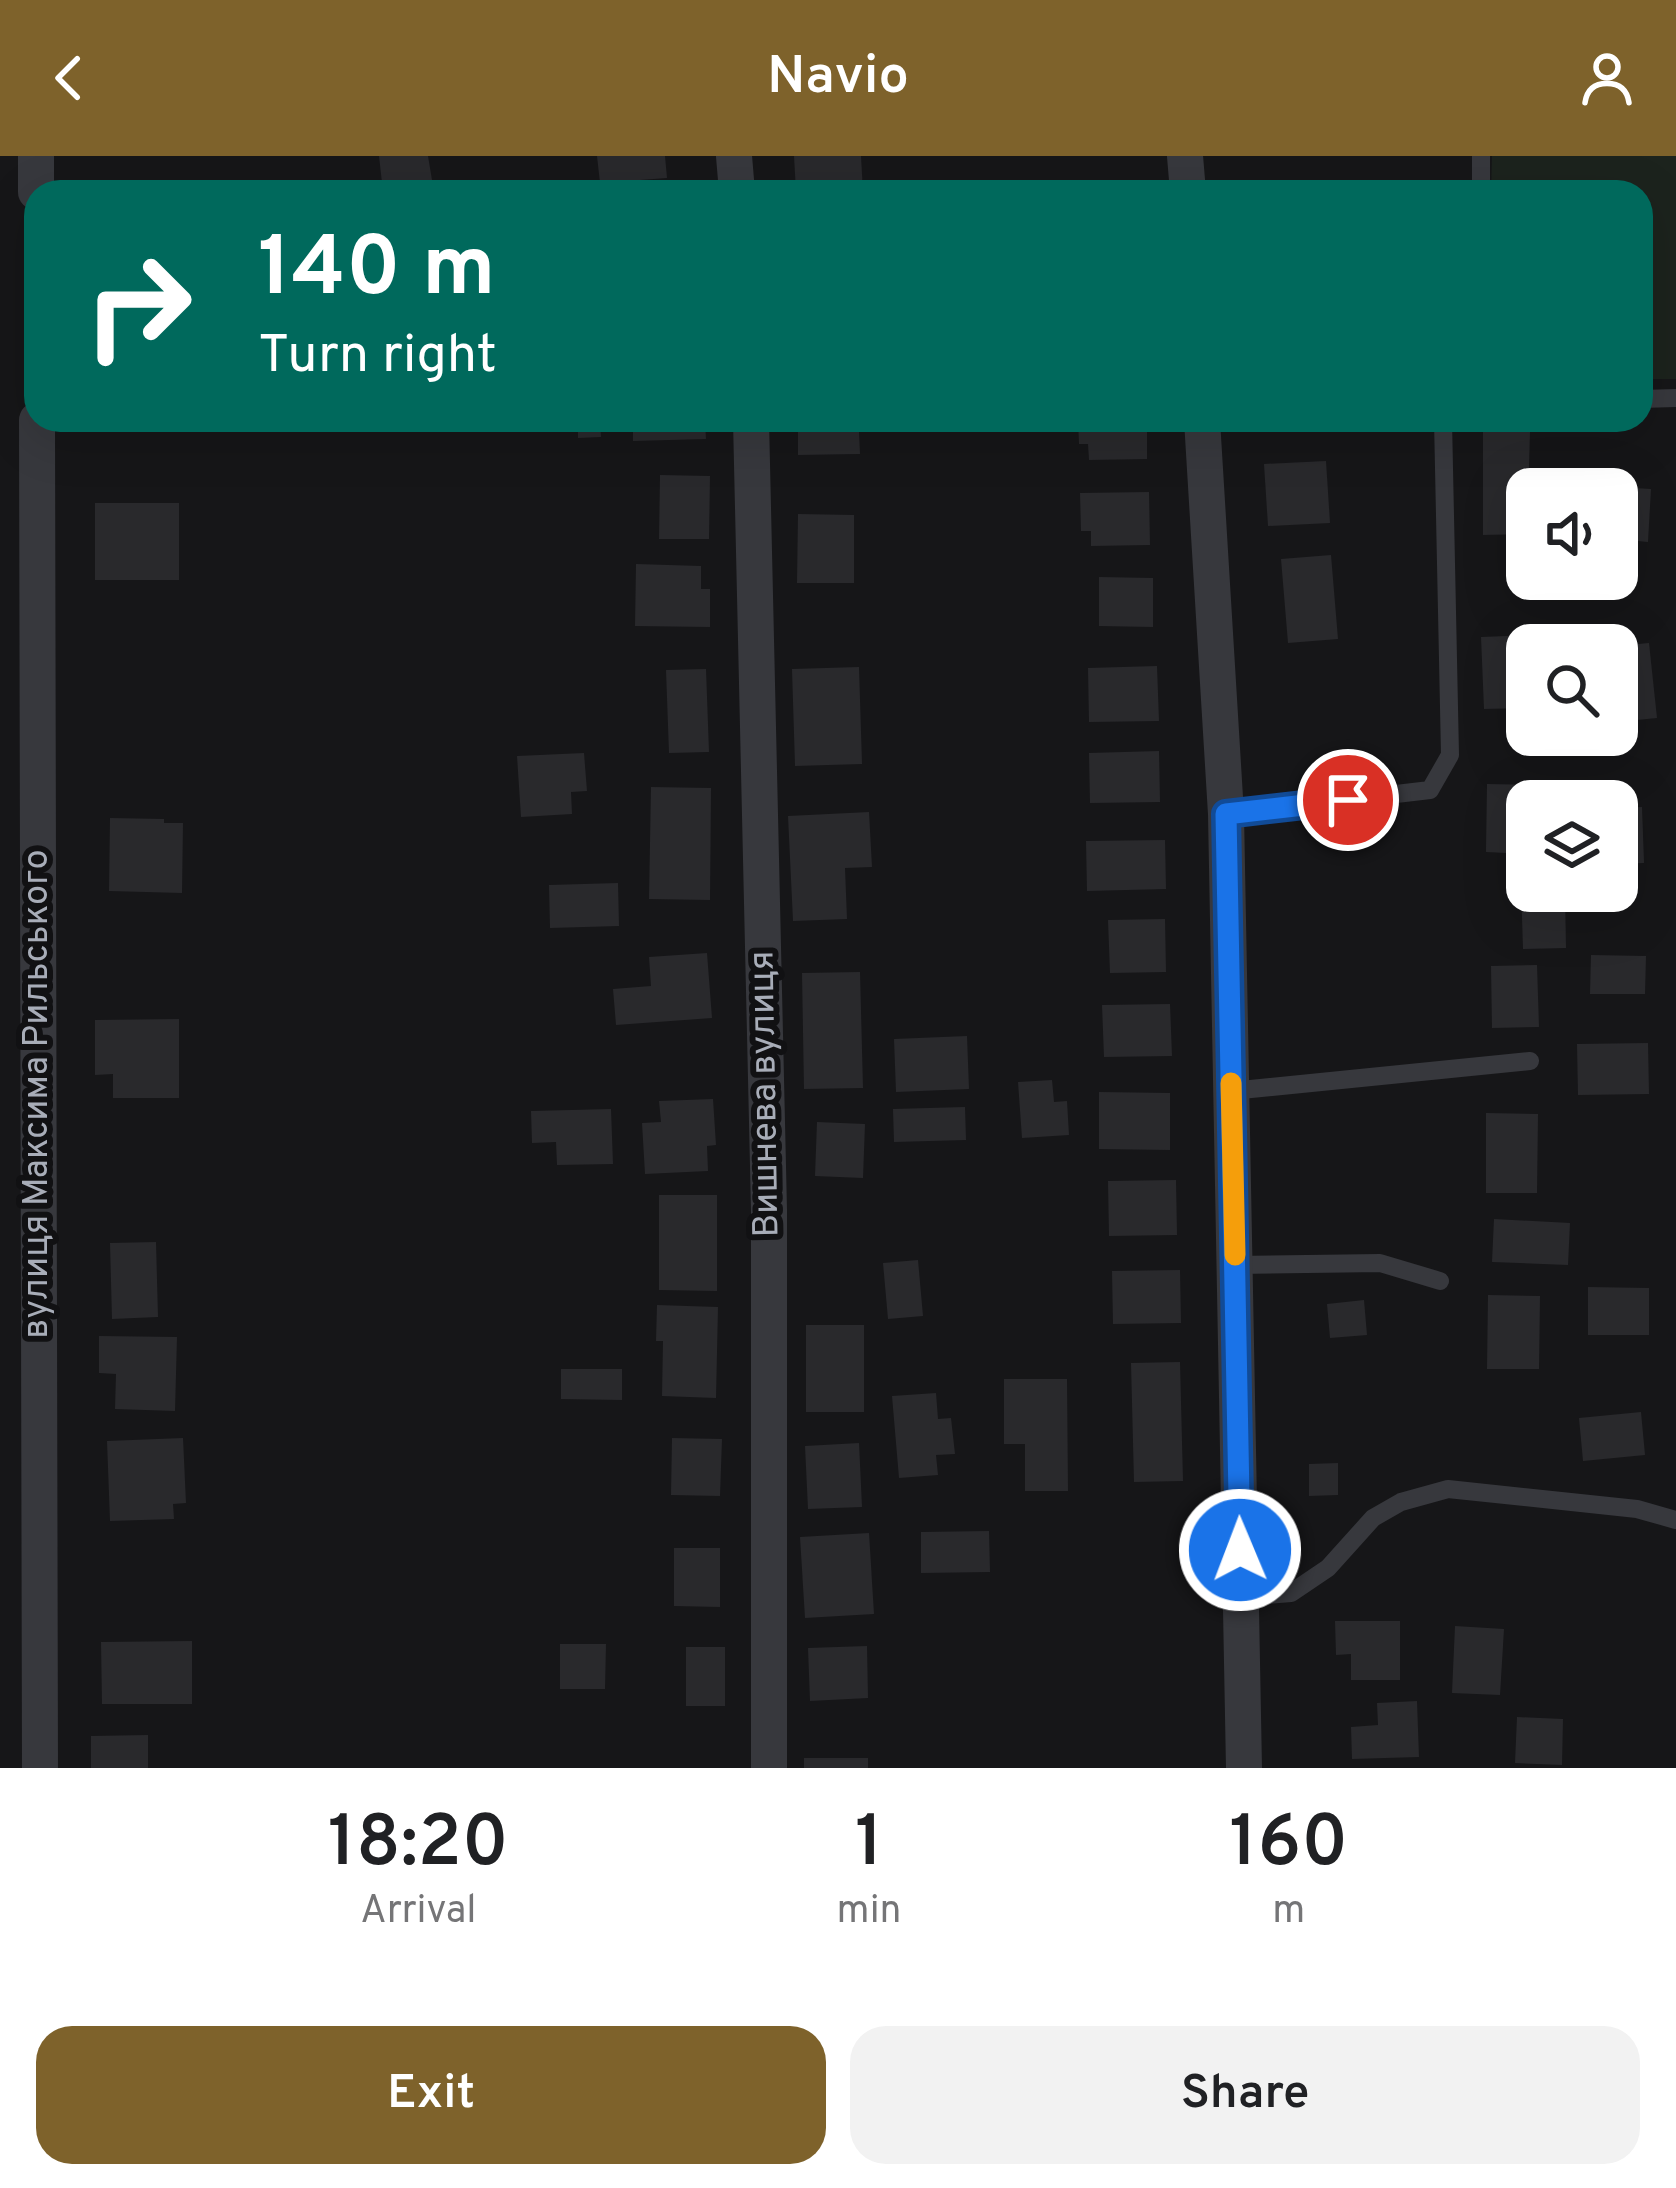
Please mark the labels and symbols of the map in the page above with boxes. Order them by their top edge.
pin [1297,749,1399,851]
street label: вулиця Максима Рильського [15,849,61,1339]
street label: Вишнева вулиця [740,950,792,1238]
position arrow [1177,1487,1303,1613]

